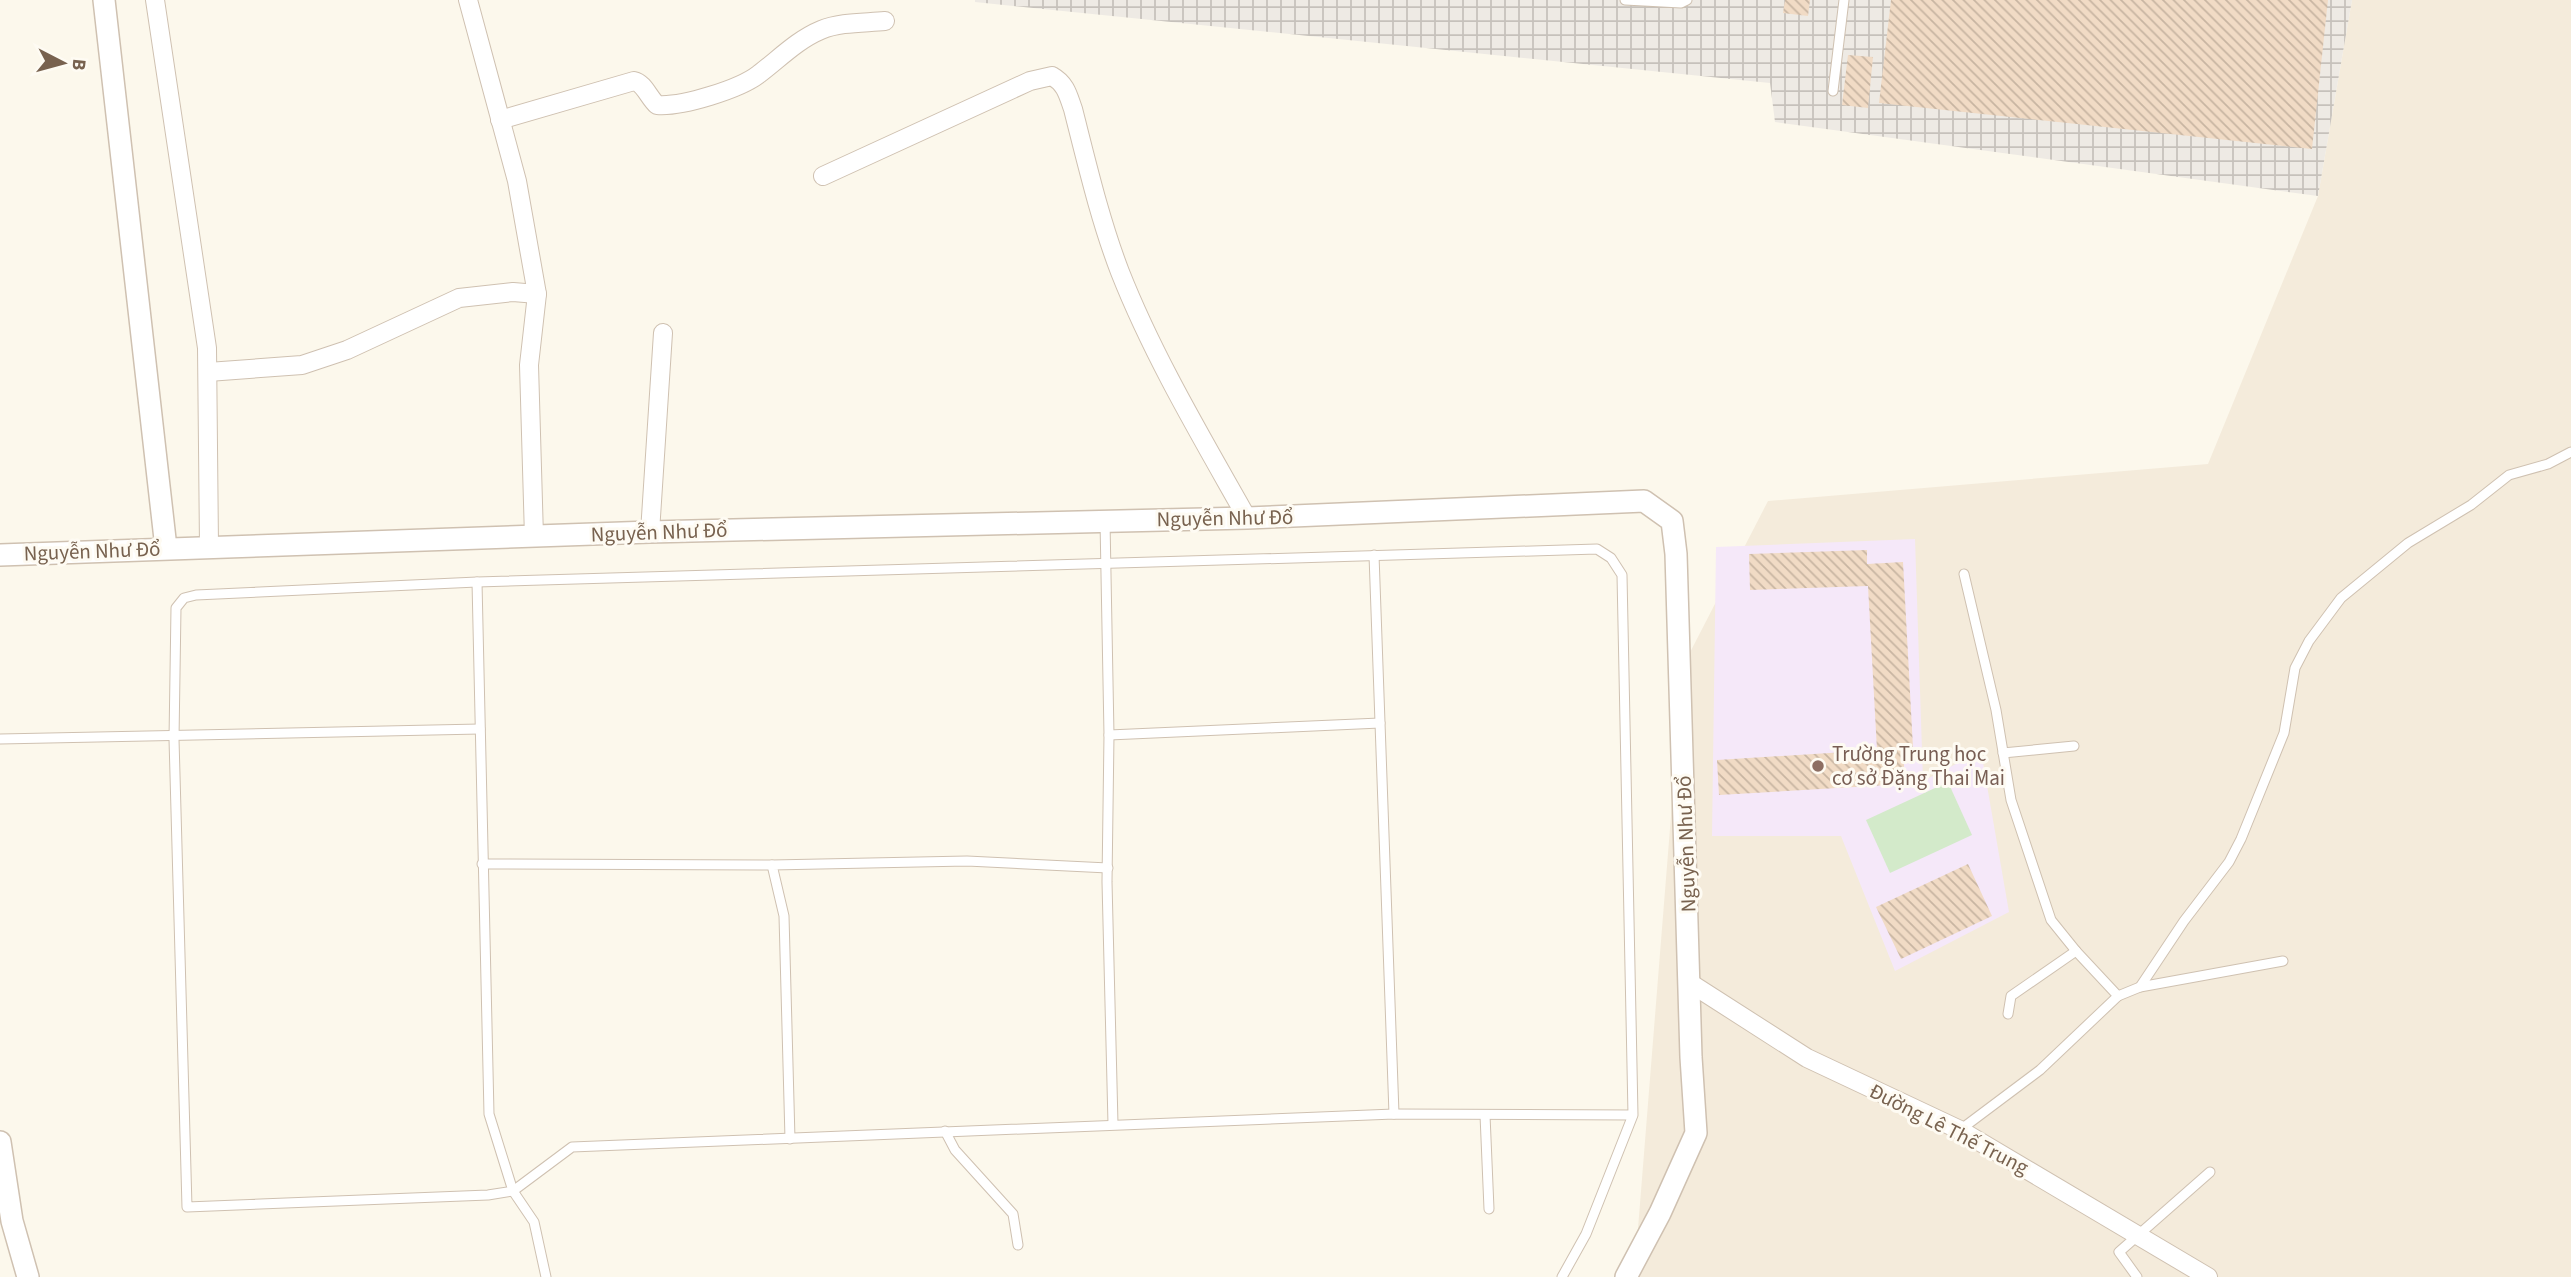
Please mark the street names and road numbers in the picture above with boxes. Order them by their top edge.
street label: Nguyễn Như Đổ [1156,502,1294,534]
street label: Nguyễn Như Đổ [590,515,728,549]
street label: Nguyễn Như Đổ [23,534,161,568]
street label: Nguyễn Như Đổ [1669,775,1703,913]
street label: Đường Lê Thế Trung [1864,1076,2034,1182]

